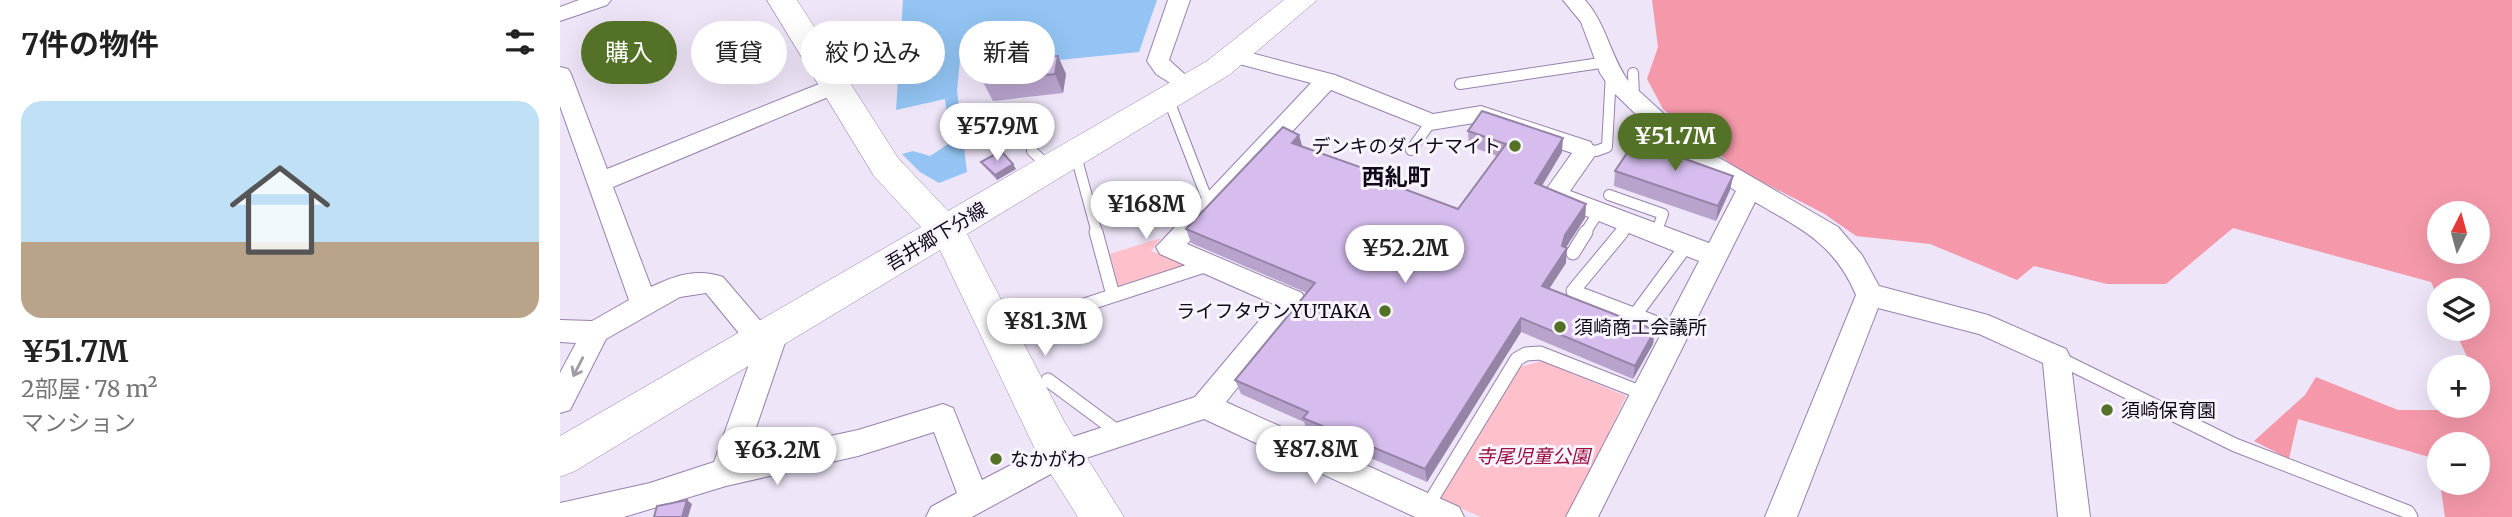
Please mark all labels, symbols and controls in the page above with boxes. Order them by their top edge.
chip: 購入 [581,21,677,84]
chip: 賃貸 [691,21,787,84]
chip: 絞り込み [801,21,945,84]
chip: 新着 [959,21,1055,84]
icon: filters [501,23,539,61]
text: 7件の物件 [21,25,159,63]
pin: ¥57.9M [940,104,1054,163]
text: ¥57.9M [956,111,1038,140]
pin: ¥51.7M [1618,114,1732,173]
text: ¥51.7M [1634,121,1716,150]
place label: デンキのダイナマイト [1311,134,1501,158]
marker: デンキのダイナマイト [1507,138,1523,154]
icon: home [217,147,343,273]
district label: 西糺町 [1362,162,1431,191]
pin: ¥168M [1097,182,1195,241]
text: ¥168M [1106,189,1186,218]
street label: 吾井郷下分線 [881,196,991,276]
north arrow [2427,201,2490,264]
map controls [2427,201,2490,495]
pin: ¥52.2M [1348,226,1462,285]
text: ¥52.2M [1361,233,1449,262]
button: layers [2427,278,2490,341]
pin: ¥81.3M [988,298,1102,358]
place label: ライフタウンYUTAKA [1176,299,1372,323]
marker: ライフタウンYUTAKA [1377,303,1393,319]
text: ¥81.3M [1003,306,1087,335]
place label: 須崎商工会議所 [1574,315,1707,339]
marker: 須崎商工会議所 [1552,319,1568,335]
text: ¥51.7M [21,332,128,370]
button: + [2427,355,2490,418]
one-way arrow [571,356,585,376]
text: 2部屋 · 78 m² [21,374,157,403]
place label: 須崎保育園 [2121,398,2216,422]
marker: 須崎保育園 [2099,402,2115,418]
text: マンション [21,408,136,437]
pin: ¥87.8M [1258,426,1372,486]
pin: ¥63.2M [720,428,834,487]
button: − [2427,432,2490,495]
text: ¥87.8M [1272,434,1358,463]
text: ¥63.2M [734,435,820,464]
park label: 寺尾児童公園 [1476,444,1593,468]
place label: なかがわ [1010,447,1086,471]
marker: なかがわ [988,451,1004,467]

